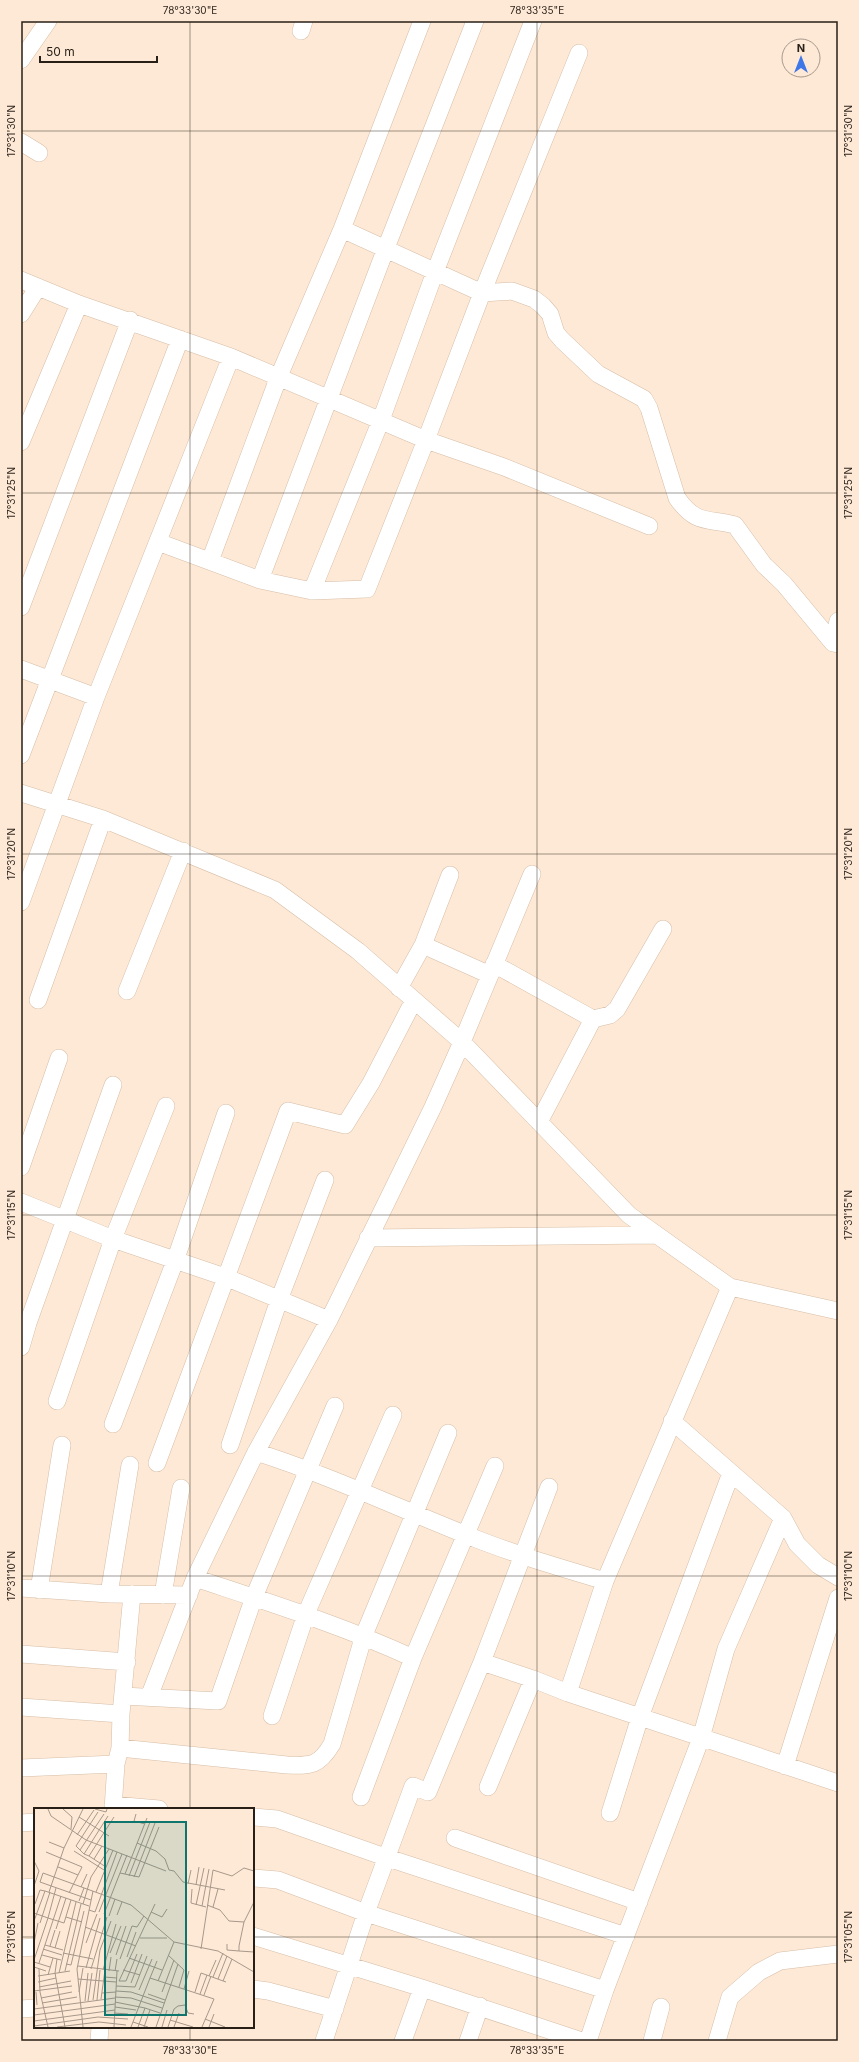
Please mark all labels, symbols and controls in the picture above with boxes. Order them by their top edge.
text: 78°33'30"E [163,4,217,16]
text: 78°33'35"E [510,4,564,16]
scale bar [40,38,157,64]
north arrow [781,38,821,78]
text: N [797,41,805,55]
text: 50 m [46,44,75,59]
text: 17°31'30"N [5,105,17,157]
text: 17°31'30"N [842,105,854,157]
text: 17°31'25"N [5,467,17,519]
text: 17°31'25"N [842,467,854,519]
text: 17°31'20"N [5,828,17,880]
text: 17°31'20"N [842,828,854,880]
text: 17°31'15"N [5,1190,17,1240]
text: 17°31'15"N [842,1190,854,1240]
text: 17°31'10"N [5,1551,17,1601]
text: 17°31'10"N [842,1551,854,1601]
inset map [34,1808,254,2028]
text: 17°31'05"N [5,1911,17,1963]
text: 17°31'05"N [842,1911,854,1963]
text: 78°33'30"E [163,2044,217,2056]
text: 78°33'35"E [510,2044,564,2056]

